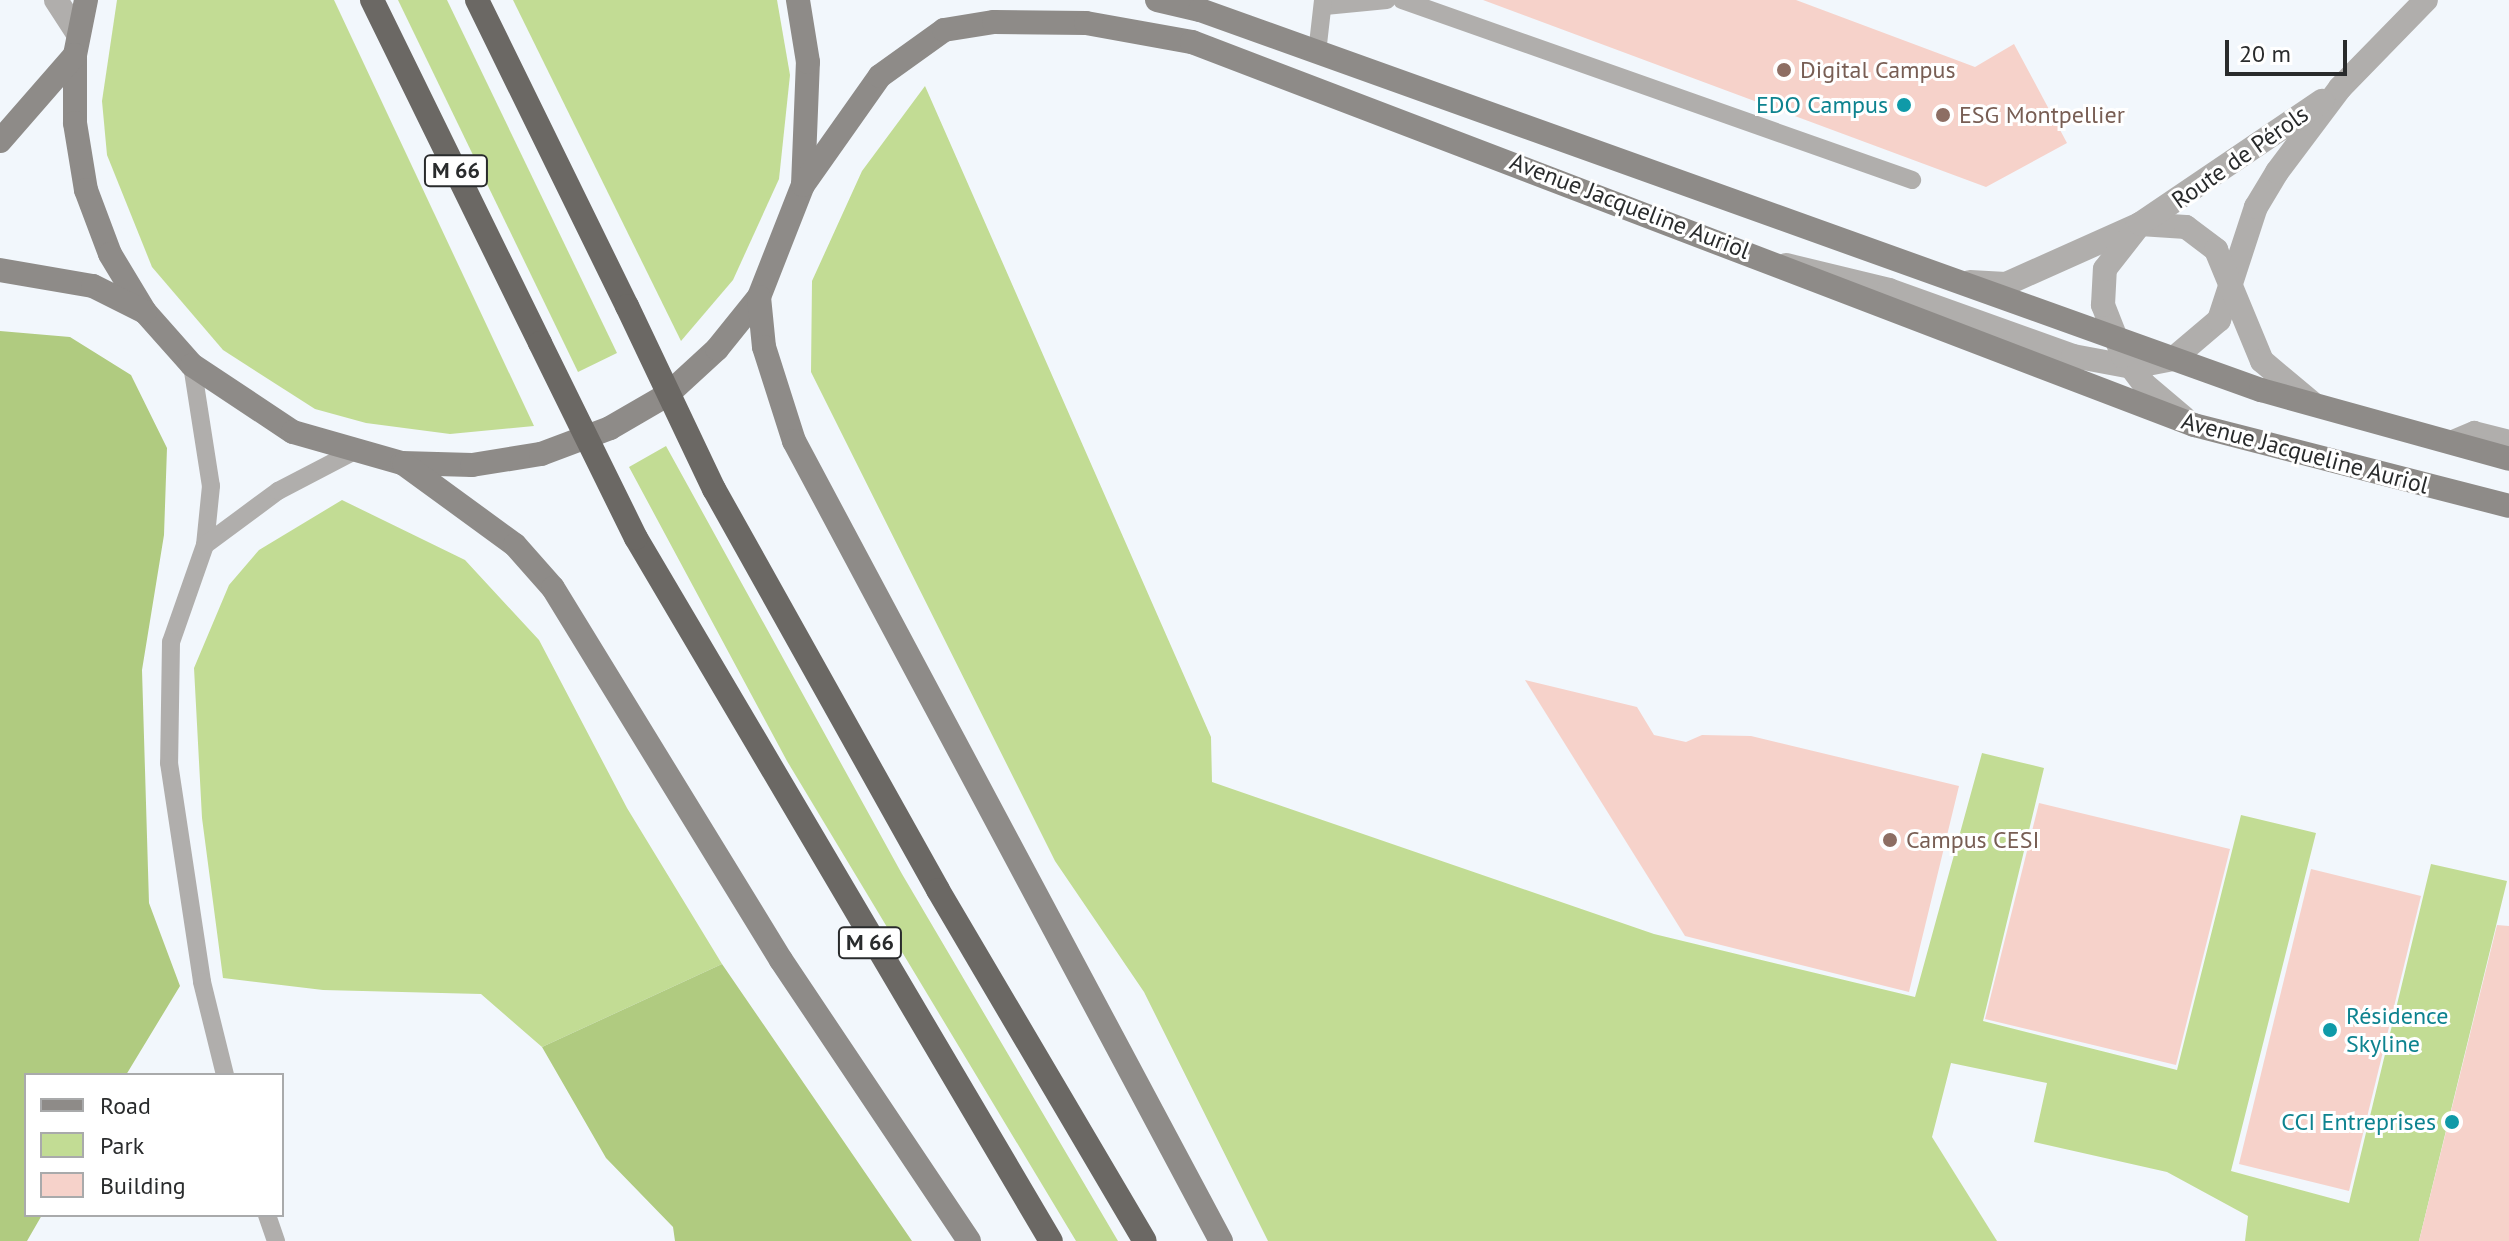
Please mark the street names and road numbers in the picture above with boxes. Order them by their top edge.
street label: Route de Pérols [2166,99,2314,215]
street label: Avenue Jacqueline Auriol [1506,147,1754,265]
road number: M 66 [422,153,490,189]
street label: Avenue Jacqueline Auriol [2178,406,2432,500]
road number: M 66 [836,925,904,961]

